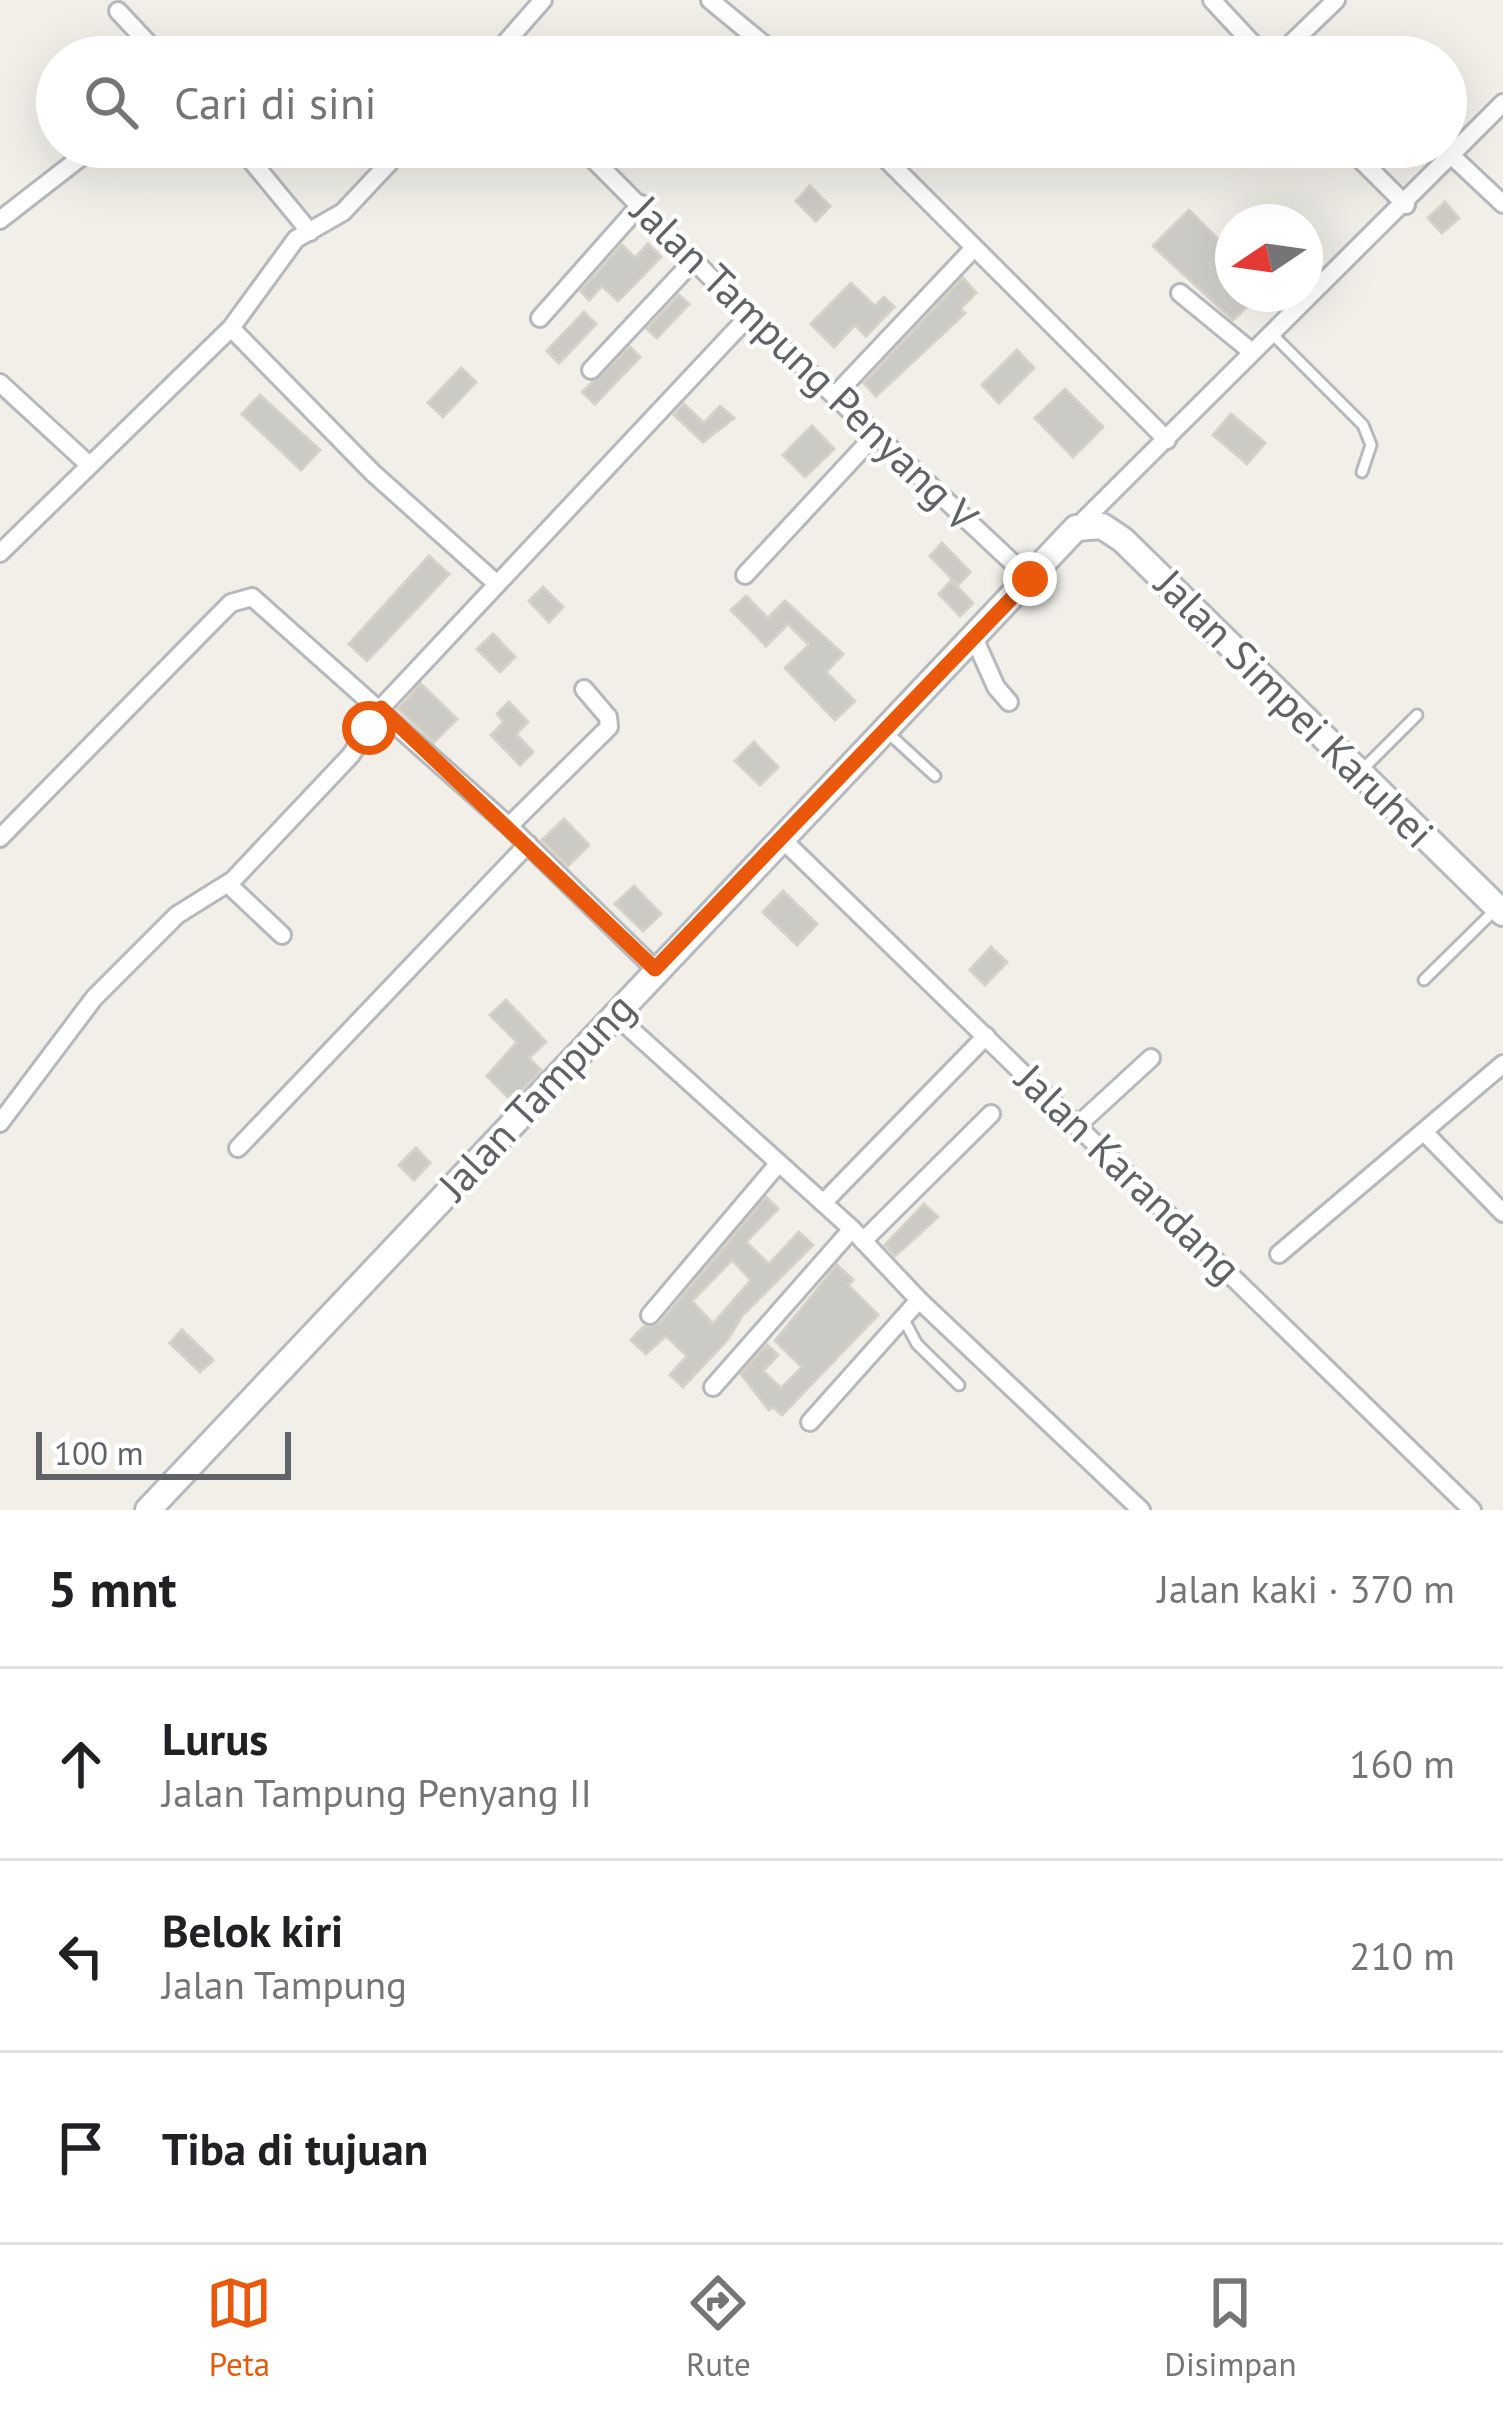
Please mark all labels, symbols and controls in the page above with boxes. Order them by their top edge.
search box [36,36,1467,168]
icon: search [78,69,144,135]
text: Cari di sini [174,73,377,131]
street label: Jalan Tampung Penyang V [619,182,990,543]
north arrow [1215,204,1323,312]
route end [1003,552,1057,606]
street label: Jalan Simpei Karuhei [1143,556,1446,859]
route start [342,701,396,755]
street label: Jalan Tampung [425,981,646,1213]
street label: Jalan Karandang [1003,1050,1253,1294]
scale bar [36,1426,291,1479]
text: 100 m [54,1431,144,1474]
text: 5 mnt [48,1555,176,1621]
text: Jalan kaki · 370 m [1158,1563,1455,1614]
text: Lurus [162,1709,268,1767]
icon: ahead [48,1731,114,1797]
text: 160 m [1349,1738,1455,1789]
text: Jalan Tampung Penyang II [162,1767,592,1818]
text: Belok kiri [162,1901,343,1959]
icon: left [48,1923,114,1989]
text: 210 m [1349,1930,1455,1981]
text: Jalan Tampung [162,1959,407,2010]
icon: arrive [48,2115,114,2181]
text: Tiba di tujuan [162,2119,428,2177]
tab: Peta [206,2270,272,2385]
tab: Rute [685,2270,751,2385]
tab: Disimpan [1164,2270,1297,2385]

